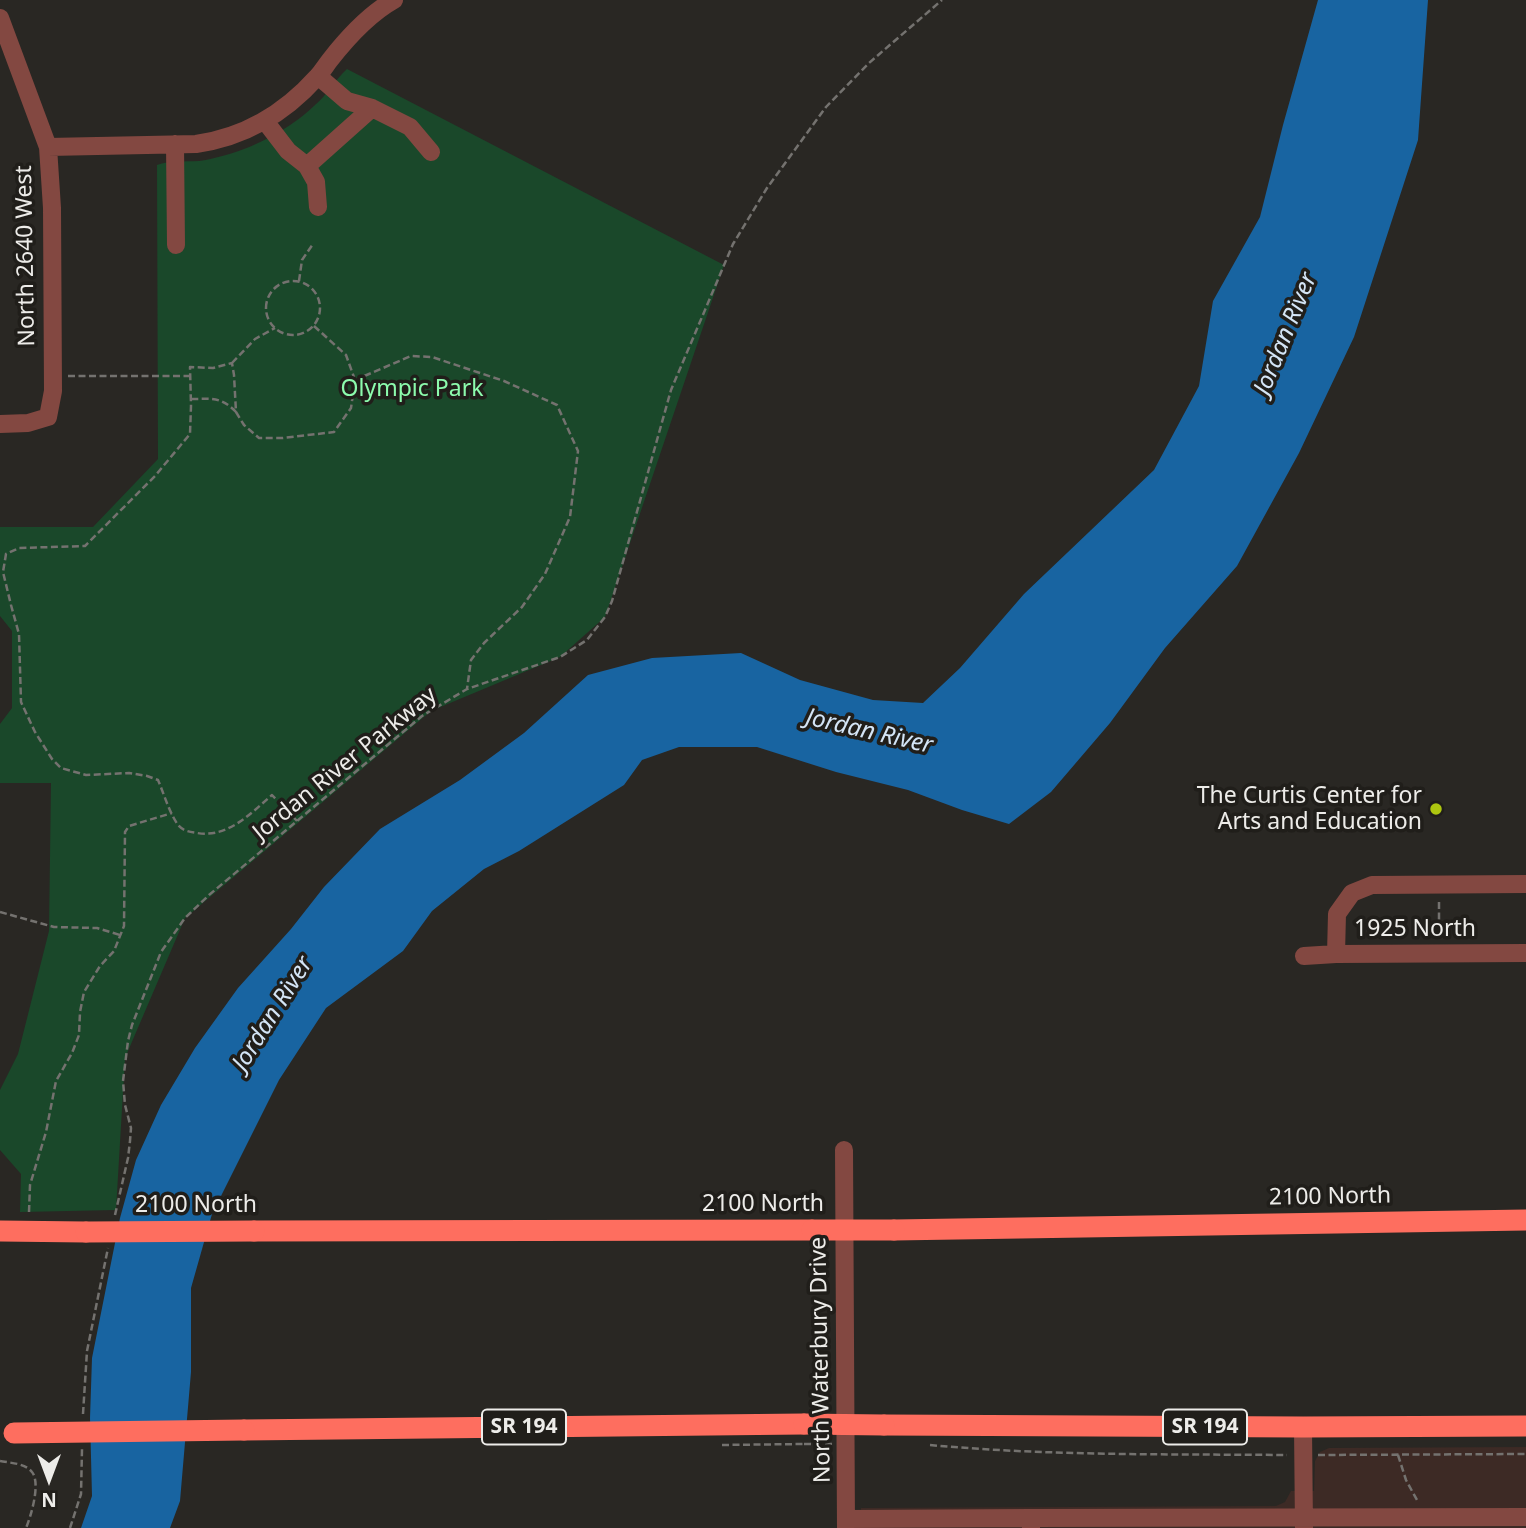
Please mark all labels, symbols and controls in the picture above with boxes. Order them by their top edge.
street label: North 2640 West [11,165,41,347]
water label: Jordan River [1248,269,1324,399]
park label: Olympic Park [341,375,483,403]
street label: Jordan River Parkway [248,681,442,847]
water label: Jordan River [803,703,935,761]
place label: The Curtis Center for Arts and Education [1197,782,1422,836]
marker: The Curtis Center for Arts and Education [1428,801,1444,817]
street label: 1925 North [1354,915,1476,943]
water label: Jordan River [226,951,320,1077]
street label: 2100 North [1269,1182,1391,1212]
street label: 2100 North [702,1190,824,1218]
street label: 2100 North [135,1191,257,1219]
street label: North Waterbury Drive [805,1237,837,1483]
road number: SR 194 [482,1410,566,1444]
road number: SR 194 [1163,1410,1247,1444]
north arrow [14,1444,84,1514]
text: N [41,1487,57,1513]

